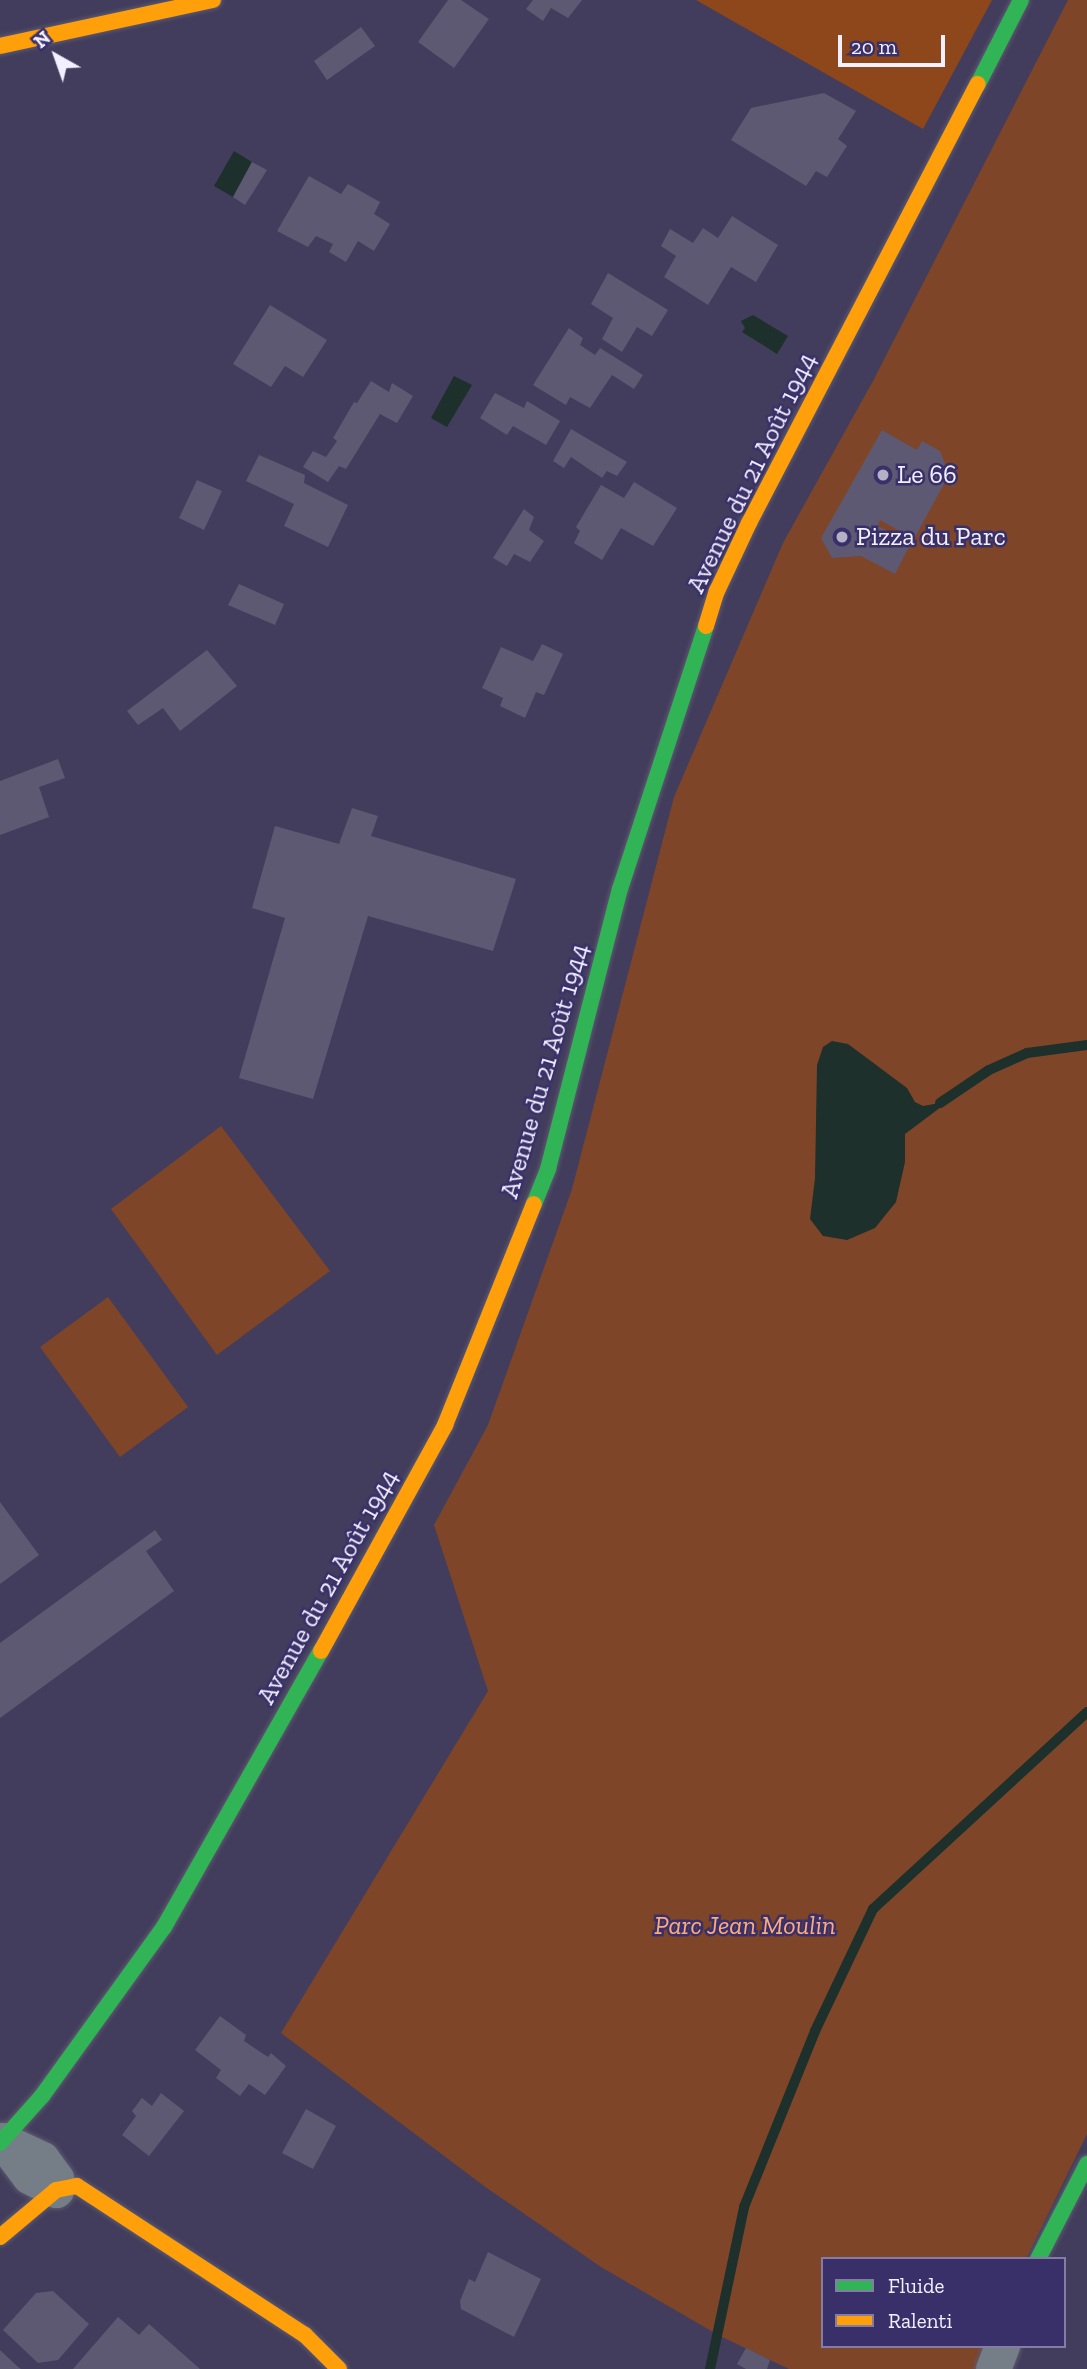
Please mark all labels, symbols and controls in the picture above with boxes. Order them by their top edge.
north arrow [21,21,91,91]
scale bar [842,21,949,65]
text: N [29,26,55,53]
text: 20 m [851,34,897,59]
street label: Avenue du 21 Août 1944 [680,347,824,599]
place label: Le 66 [897,459,957,491]
marker: Le 66 [875,467,891,483]
place label: Pizza du Parc [856,521,1006,553]
marker: Pizza du Parc [834,529,850,545]
street label: Avenue du 21 Août 1944 [494,940,596,1202]
street label: Avenue du 21 Août 1944 [250,1464,406,1710]
park label: Parc Jean Moulin [654,1910,836,1942]
legend [821,2257,1066,2348]
text: Fluide [888,2273,944,2298]
text: Ralenti [888,2308,952,2333]

